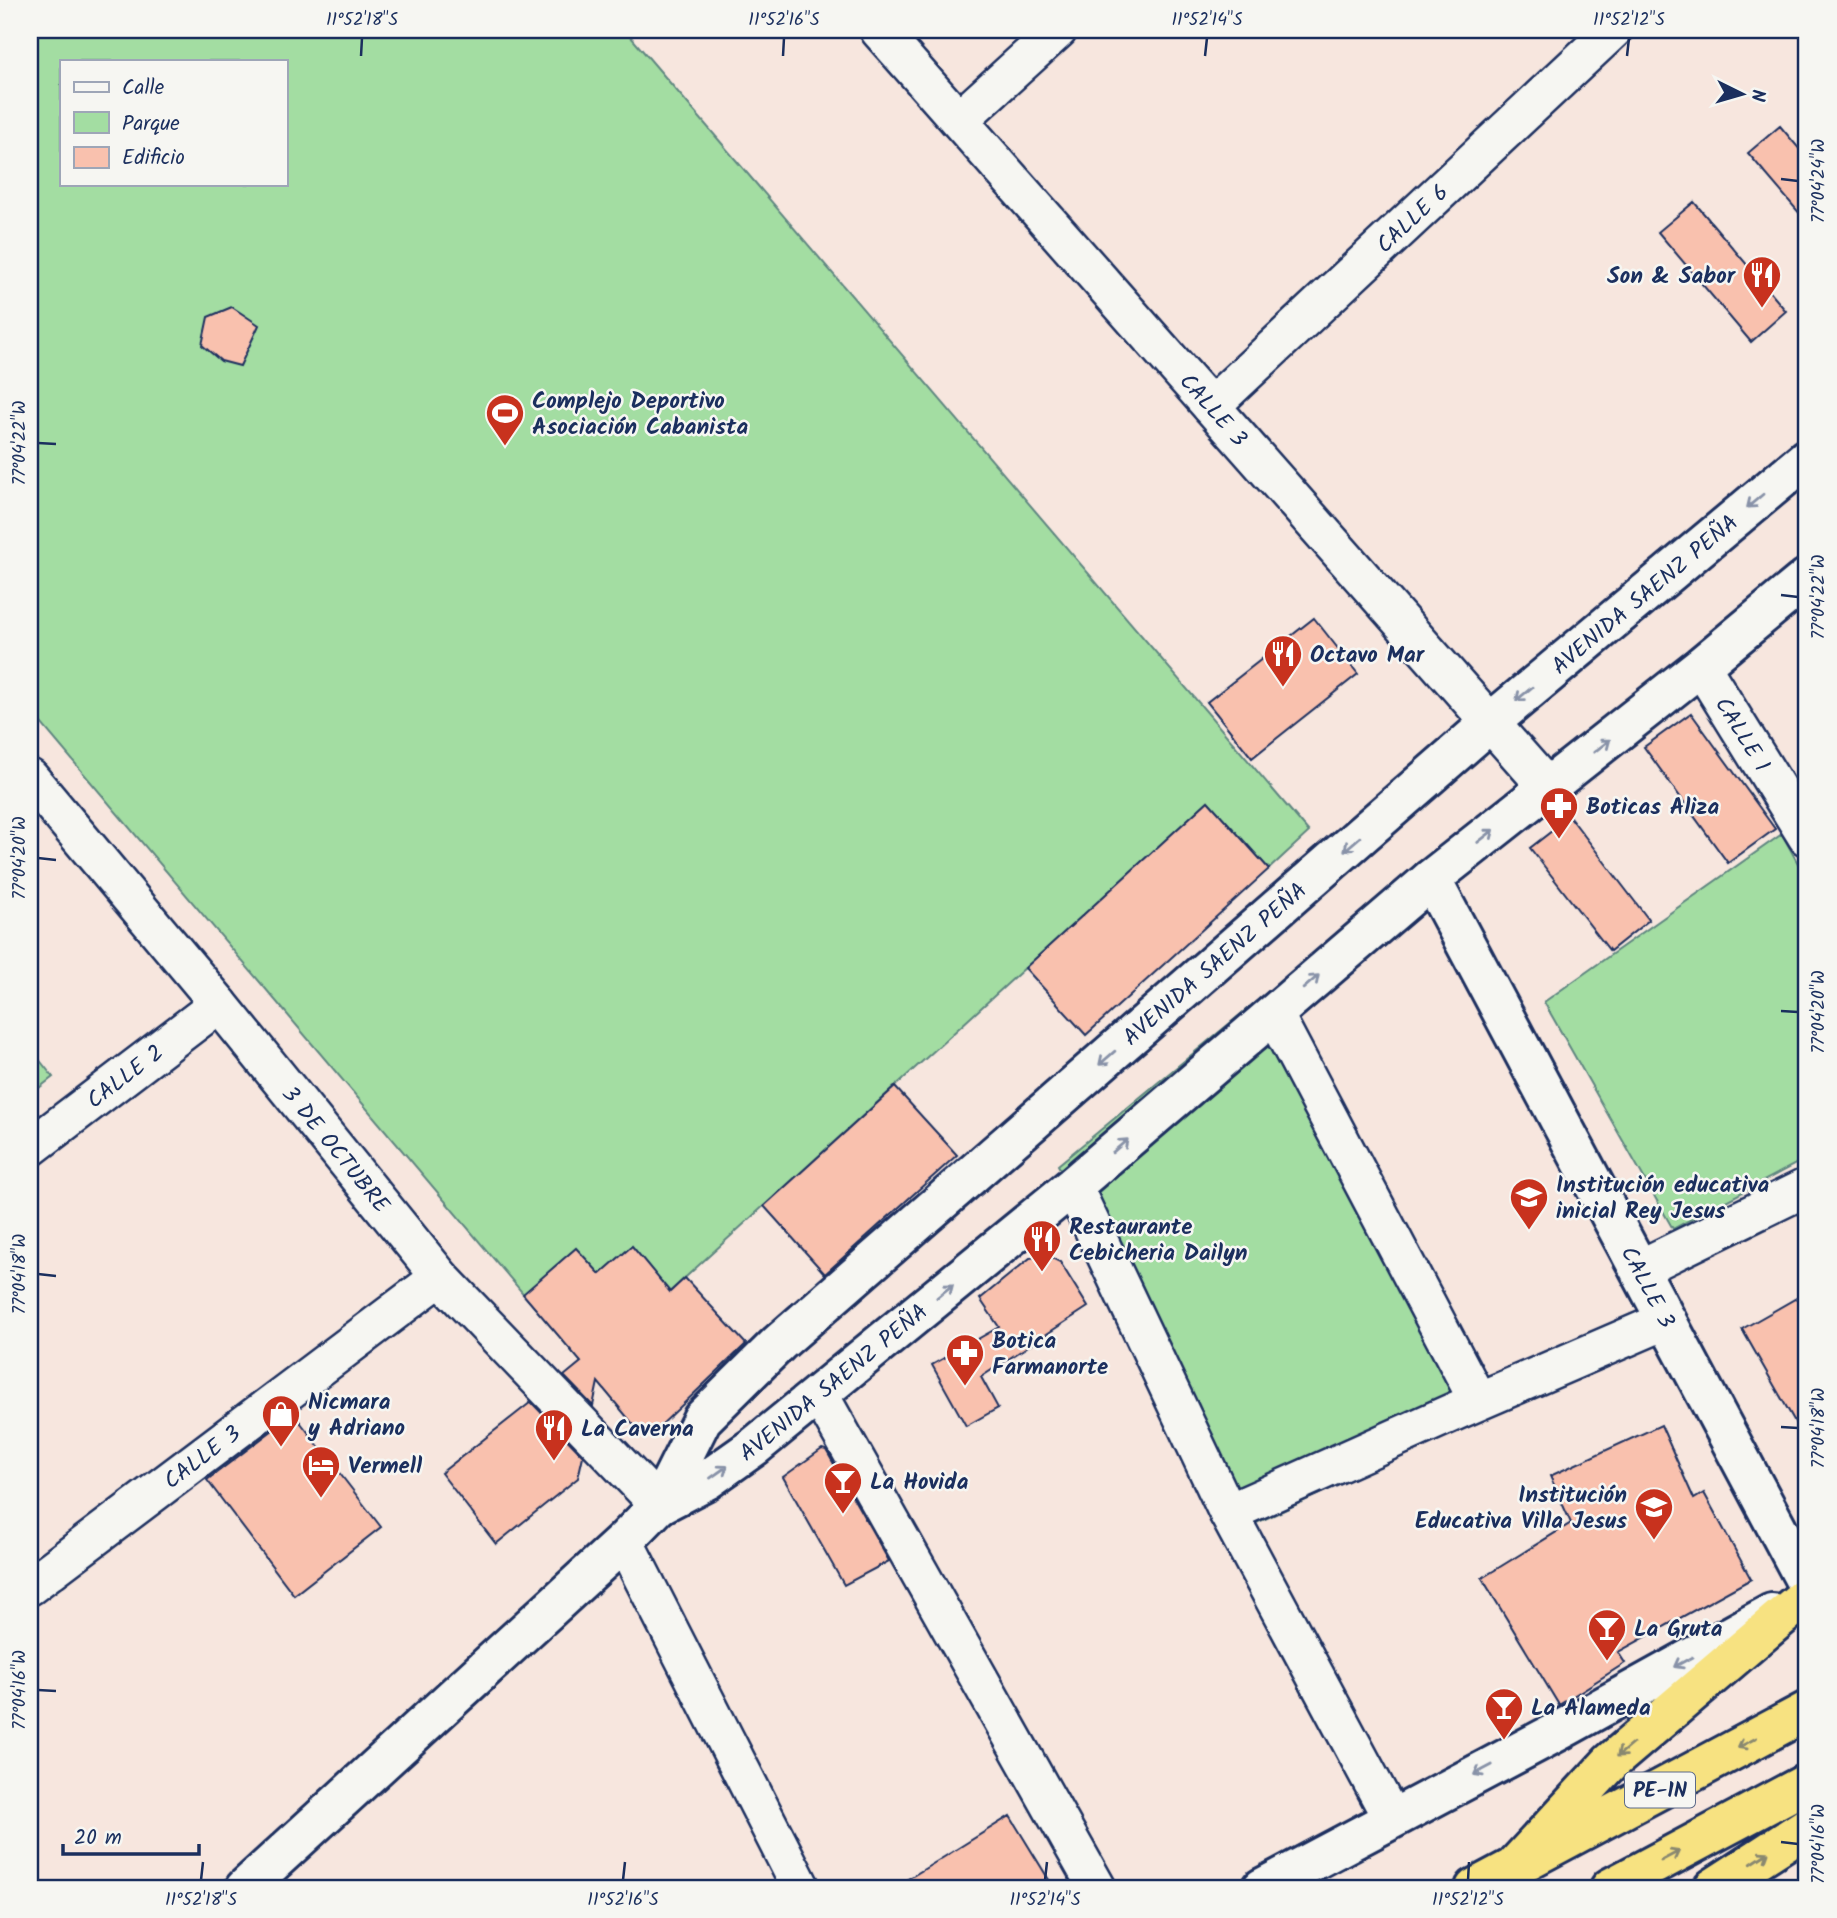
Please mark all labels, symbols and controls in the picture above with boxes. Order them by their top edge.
text: 11°52'18"S [326,6,399,35]
text: 11°52'16"S [748,6,820,35]
text: 11°52'14"S [1171,6,1243,35]
text: 11°52'12"S [1593,6,1665,35]
legend [60,60,287,186]
north arrow [1708,60,1778,130]
text: Calle [122,72,165,105]
text: N [1741,88,1772,103]
text: Parque [122,108,180,141]
text: 77°04'24"W [1805,139,1834,223]
text: Edificio [122,142,185,175]
street label: CALLE 6 [1369,176,1458,263]
restaurant icon: Son & Sabor [1741,254,1783,309]
place label: Son & Sabor [1607,259,1737,295]
street label: CALLE 3 [1169,366,1255,456]
place label: Complejo Deportivo Asociación Cabanista [532,384,748,446]
sports icon: Complejo Deportivo Asociación Cabanista [484,392,526,447]
text: 77°04'22"W [6,400,35,486]
one-way arrow [1746,493,1764,509]
street label: AVENIDA SAENZ PEÑA [1544,506,1747,684]
text: 77°04'22"W [1805,554,1834,640]
restaurant icon: Octavo Mar [1262,633,1304,688]
place label: Octavo Mar [1310,638,1426,674]
one-way arrow [1515,686,1533,702]
street label: CALLE 1 [1704,690,1779,780]
one-way arrow [1592,738,1610,753]
pharmacy icon: Boticas Aliza [1538,785,1580,840]
place label: Boticas Aliza [1586,790,1719,826]
text: 77°04'20"W [6,816,35,900]
one-way arrow [1476,829,1495,844]
one-way arrow [1344,835,1361,852]
street label: AVENIDA SAENZ PEÑA [1115,874,1316,1056]
text: 77°04'20"W [1805,970,1834,1054]
one-way arrow [1302,974,1320,990]
street label: CALLE 2 [80,1036,172,1119]
one-way arrow [1098,1050,1116,1066]
street label: 3 DE OCTUBRE [272,1078,398,1222]
one-way arrow [1111,1138,1129,1154]
place label: Institución educativa inicial Rey Jesus [1556,1168,1770,1230]
school or university icon: Institución educativa inicial Rey Jesus [1508,1176,1550,1231]
place label: Restaurante Cebicheria Dailyn [1069,1210,1248,1272]
restaurant icon: Restaurante Cebicheria Dailyn [1021,1218,1063,1273]
text: 77°04'18"W [6,1234,35,1314]
street label: CALLE 3 [1610,1240,1683,1335]
one-way arrow [935,1283,953,1299]
street label: AVENIDA SAENZ PEÑA [732,1295,937,1472]
place label: Botica Farmanorte [992,1324,1108,1386]
pharmacy icon: Botica Farmanorte [944,1332,986,1387]
place label: Nicmara y Adriano [307,1385,405,1447]
text: 77°04'18"W [1805,1388,1834,1468]
shop icon: Nicmara y Adriano [260,1393,302,1448]
restaurant icon: La Caverna [533,1407,575,1462]
place label: La Caverna [581,1412,694,1448]
street label: CALLE 3 [157,1417,249,1499]
hotel icon: Vermell [300,1444,342,1499]
place label: Vermell [348,1449,423,1485]
bar icon: La Hovida [822,1460,864,1515]
one-way arrow [709,1465,728,1479]
place label: La Hovida [870,1465,969,1501]
place label: Institución Educativa Villa Jesus [1415,1478,1627,1540]
school or university icon: Institución Educativa Villa Jesus [1633,1486,1675,1541]
bar icon: La Gruta [1586,1607,1628,1662]
place label: La Gruta [1634,1612,1723,1648]
text: 77°04'16"W [6,1650,35,1730]
one-way arrow [1674,1655,1694,1669]
bar icon: La Alameda [1483,1686,1525,1741]
place label: La Alameda [1531,1691,1651,1727]
one-way arrow [1737,1737,1758,1750]
one-way arrow [1616,1742,1634,1758]
one-way arrow [1473,1764,1494,1778]
road number: PE-1N [1625,1772,1695,1808]
text: 77°04'16"W [1805,1804,1834,1884]
scale bar [63,1813,200,1857]
text: 20 m [74,1822,122,1855]
one-way arrow [1659,1849,1680,1862]
one-way arrow [1750,1851,1769,1865]
text: 11°52'18"S [165,1886,238,1915]
text: 11°52'16"S [587,1886,659,1915]
text: 11°52'14"S [1009,1886,1081,1915]
text: 11°52'12"S [1432,1886,1504,1915]

